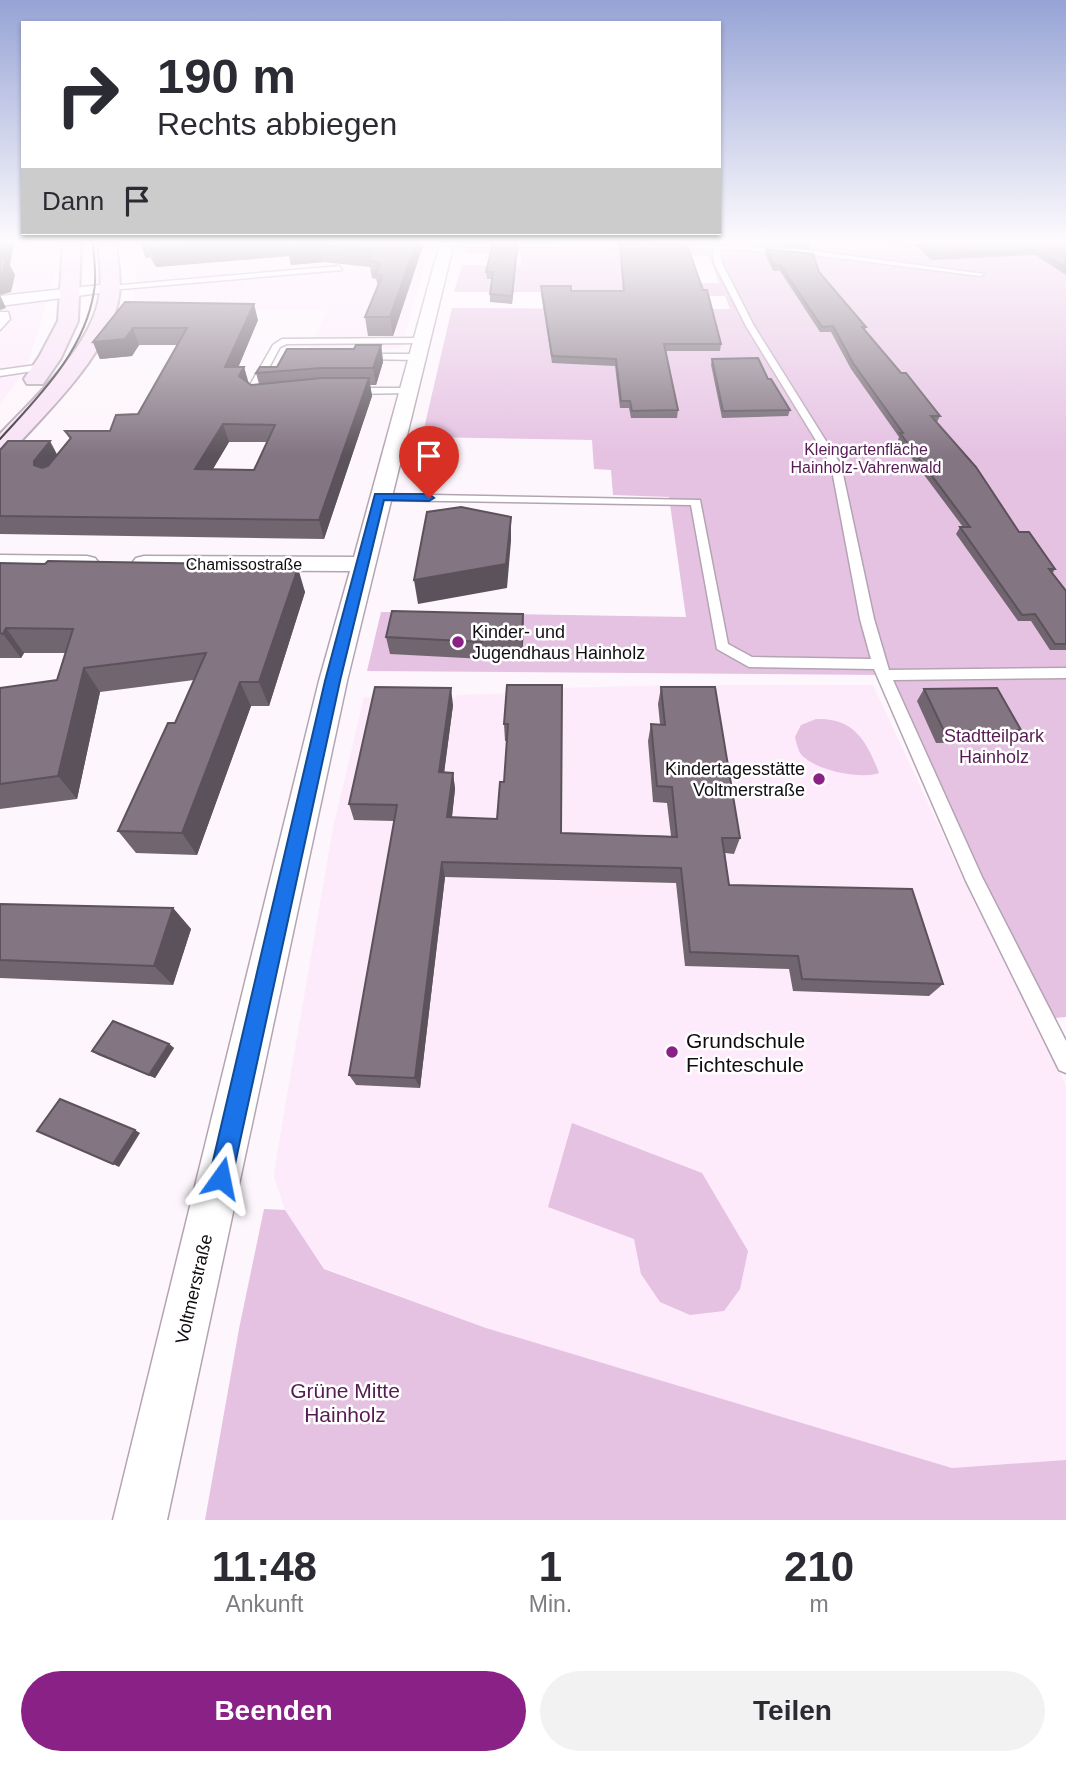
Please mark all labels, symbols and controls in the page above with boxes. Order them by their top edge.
icon: right [42,49,133,140]
text: 190 m [157,49,296,103]
text: Rechts abbiegen [157,106,397,142]
icon: arrive [118,182,156,220]
text: Dann [42,186,104,216]
pin [399,426,459,498]
icon: arrive [410,437,448,475]
park label: Kleingartenfläche Hainholz-Vahrenwald [791,441,941,476]
street label: Chamissostraße [186,556,302,573]
place label: Kinder- und Jugendhaus Hainholz [472,622,645,663]
marker: Kinder- und Jugendhaus Hainholz [450,634,466,650]
park label: Stadtteilpark Hainholz [944,726,1045,767]
place label: Kindertagesstätte Voltmerstraße [665,759,805,800]
marker: Kindertagesstätte Voltmerstraße [811,771,827,787]
place label: Grundschule Fichteschule [686,1029,805,1076]
marker: Grundschule Fichteschule [664,1044,680,1060]
position arrow [184,1141,258,1215]
street label: Voltmerstraße [172,1232,216,1346]
park label: Grüne Mitte Hainholz [290,1379,400,1426]
text: 11:48 [212,1543,317,1590]
text: 1 [539,1543,562,1590]
text: 210 [784,1543,854,1590]
text: Ankunft [225,1591,303,1617]
text: Min. [529,1591,572,1617]
text: m [810,1591,829,1617]
button: Beenden [21,1671,526,1751]
button: Teilen [540,1671,1045,1751]

